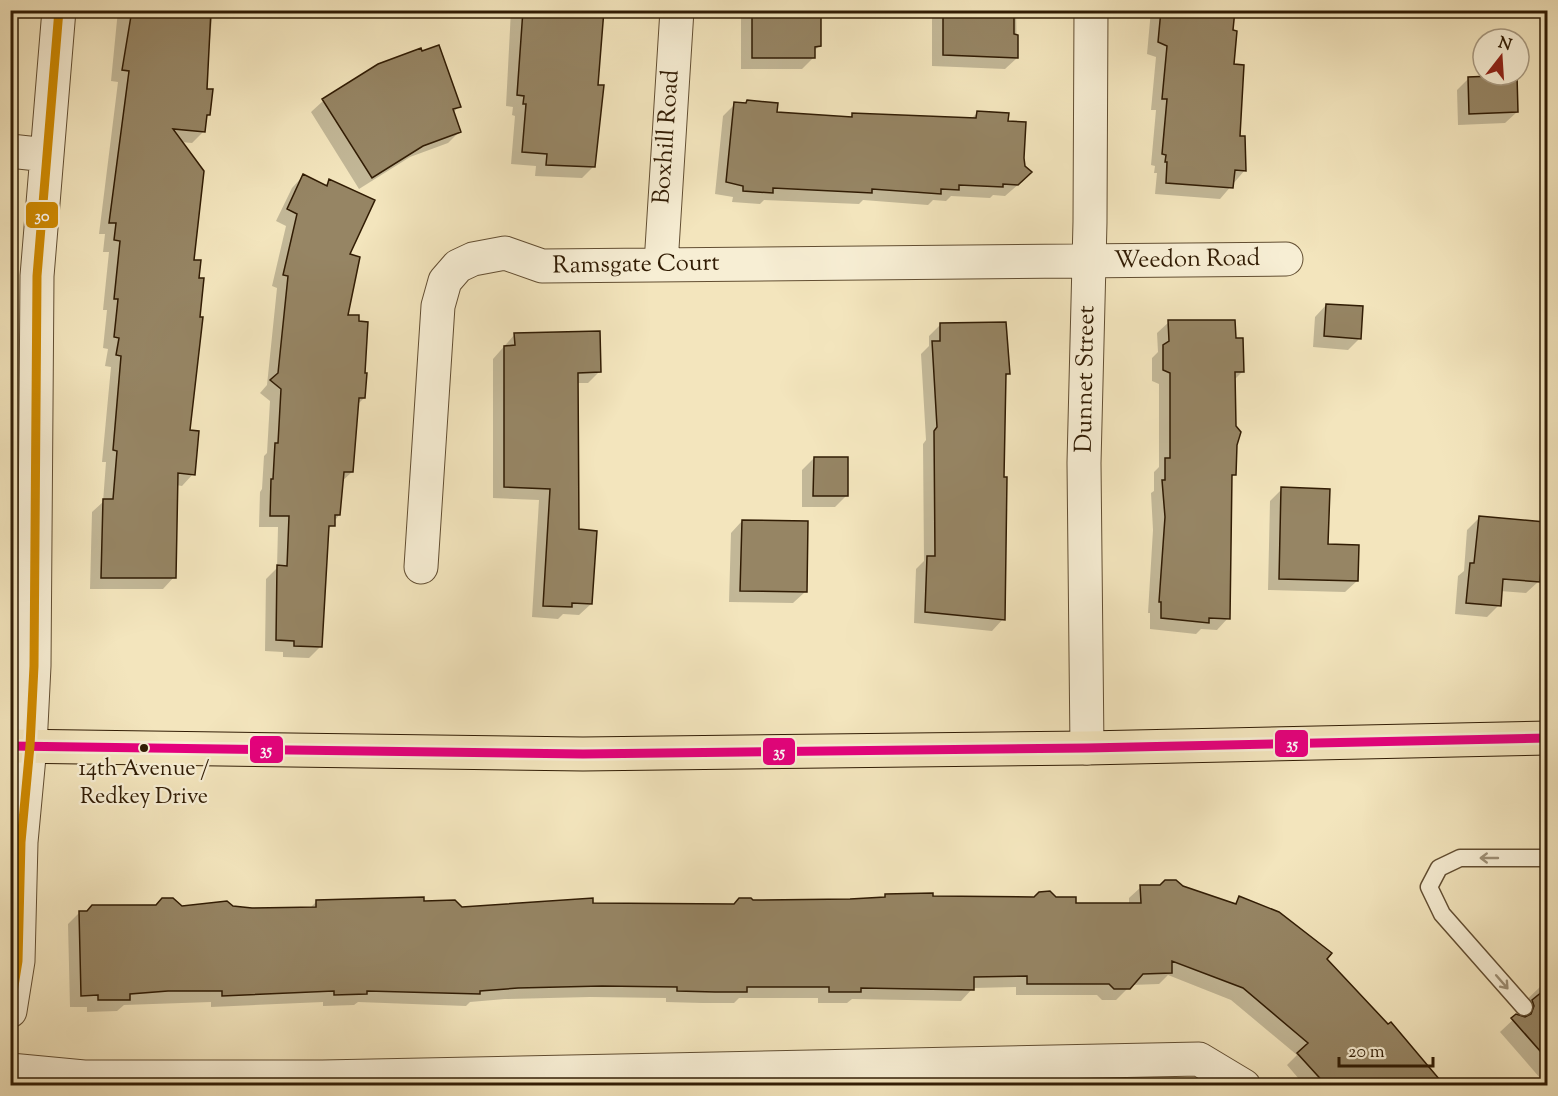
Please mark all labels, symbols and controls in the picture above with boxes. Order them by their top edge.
north arrow [1471,27,1531,87]
text: N [1495,32,1514,58]
street label: Boxhill Road [645,68,689,205]
line badge: 30 [25,201,59,229]
text: 30 [35,206,50,229]
street label: Weedon Road [1114,242,1261,278]
street label: Ramsgate Court [552,247,720,283]
street label: Dunnet Street [1068,305,1104,453]
line badge: 35 [1274,729,1309,758]
text: 35 [1286,734,1298,757]
line badge: 35 [249,735,284,764]
line badge: 35 [762,737,796,766]
text: 35 [260,740,272,763]
marker: 14th Avenue / Redkey Drive [138,742,150,754]
text: 35 [773,742,785,765]
place label: 14th Avenue / Redkey Drive [79,754,209,814]
one-way arrow [1480,852,1500,864]
one-way arrow [1495,975,1509,990]
scale bar [1339,1030,1434,1068]
text: 20 m [1348,1040,1385,1066]

